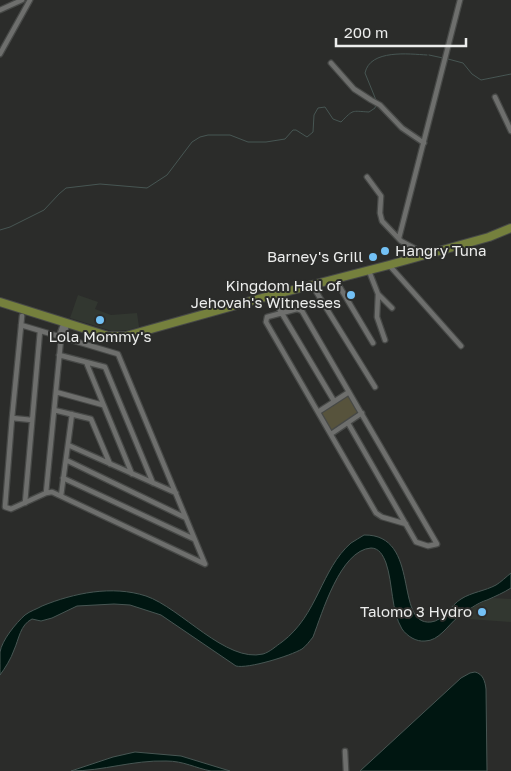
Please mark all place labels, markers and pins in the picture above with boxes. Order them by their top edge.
place label: Hangry Tuna [395,241,487,259]
marker: Hangry Tuna [379,245,391,257]
place label: Barney's Grill [267,247,363,265]
marker: Barney's Grill [367,251,379,263]
place label: Kingdom Hall of Jehovah's Witnesses [191,276,342,311]
marker: Kingdom Hall of Jehovah's Witnesses [345,289,357,301]
marker: Lola Mommy's [94,314,106,326]
place label: Lola Mommy's [49,327,151,345]
place label: Talomo 3 Hydro [360,602,472,620]
marker: Talomo 3 Hydro [476,606,488,618]

